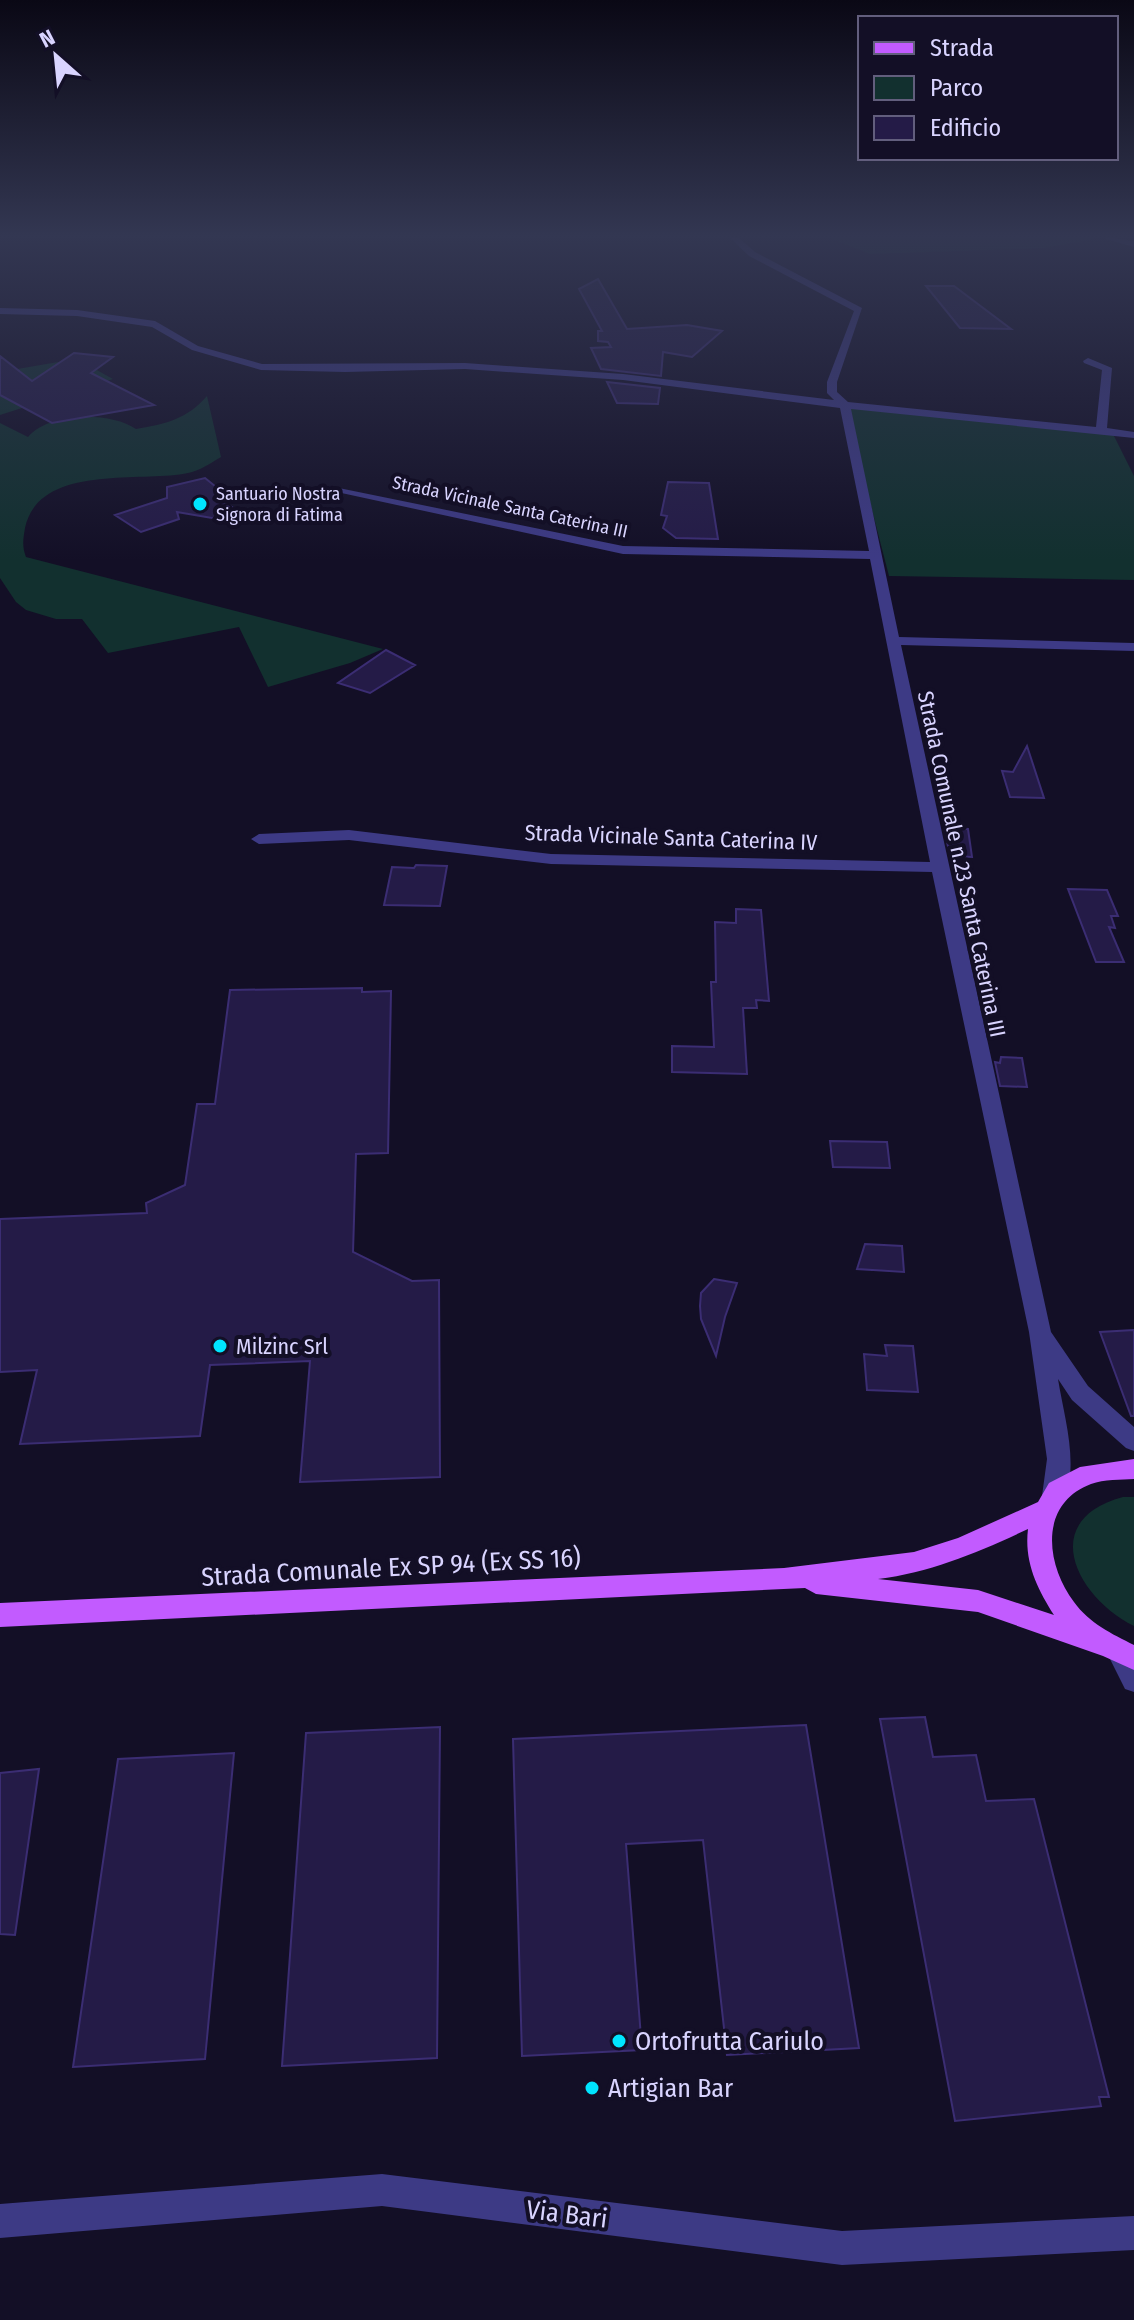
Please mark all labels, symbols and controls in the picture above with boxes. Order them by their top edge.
north arrow [16,16,96,96]
legend [858,16,1118,160]
text: N [35,24,59,54]
text: Strada [930,34,994,62]
text: Parco [930,74,983,102]
text: Edificio [930,114,1001,142]
street label: Strada Vicinale Santa Caterina III [390,471,630,543]
place label: Santuario Nostra Signora di Fatima [216,483,343,526]
marker: Santuario Nostra Signora di Fatima [191,495,209,513]
street label: Strada Comunale n.23 Santa Caterina III [912,689,1011,1040]
street label: Strada Vicinale Santa Caterina IV [524,819,819,856]
place label: Milzinc Srl [236,1333,328,1360]
marker: Milzinc Srl [211,1337,229,1355]
street label: Strada Comunale Ex SP 94 (Ex SS 16) [200,1542,582,1593]
place label: Ortofrutta Cariulo [635,2026,824,2057]
marker: Ortofrutta Cariulo [610,2032,628,2050]
place label: Artigian Bar [608,2073,733,2104]
marker: Artigian Bar [583,2079,601,2097]
street label: Via Bari [525,2194,609,2235]

